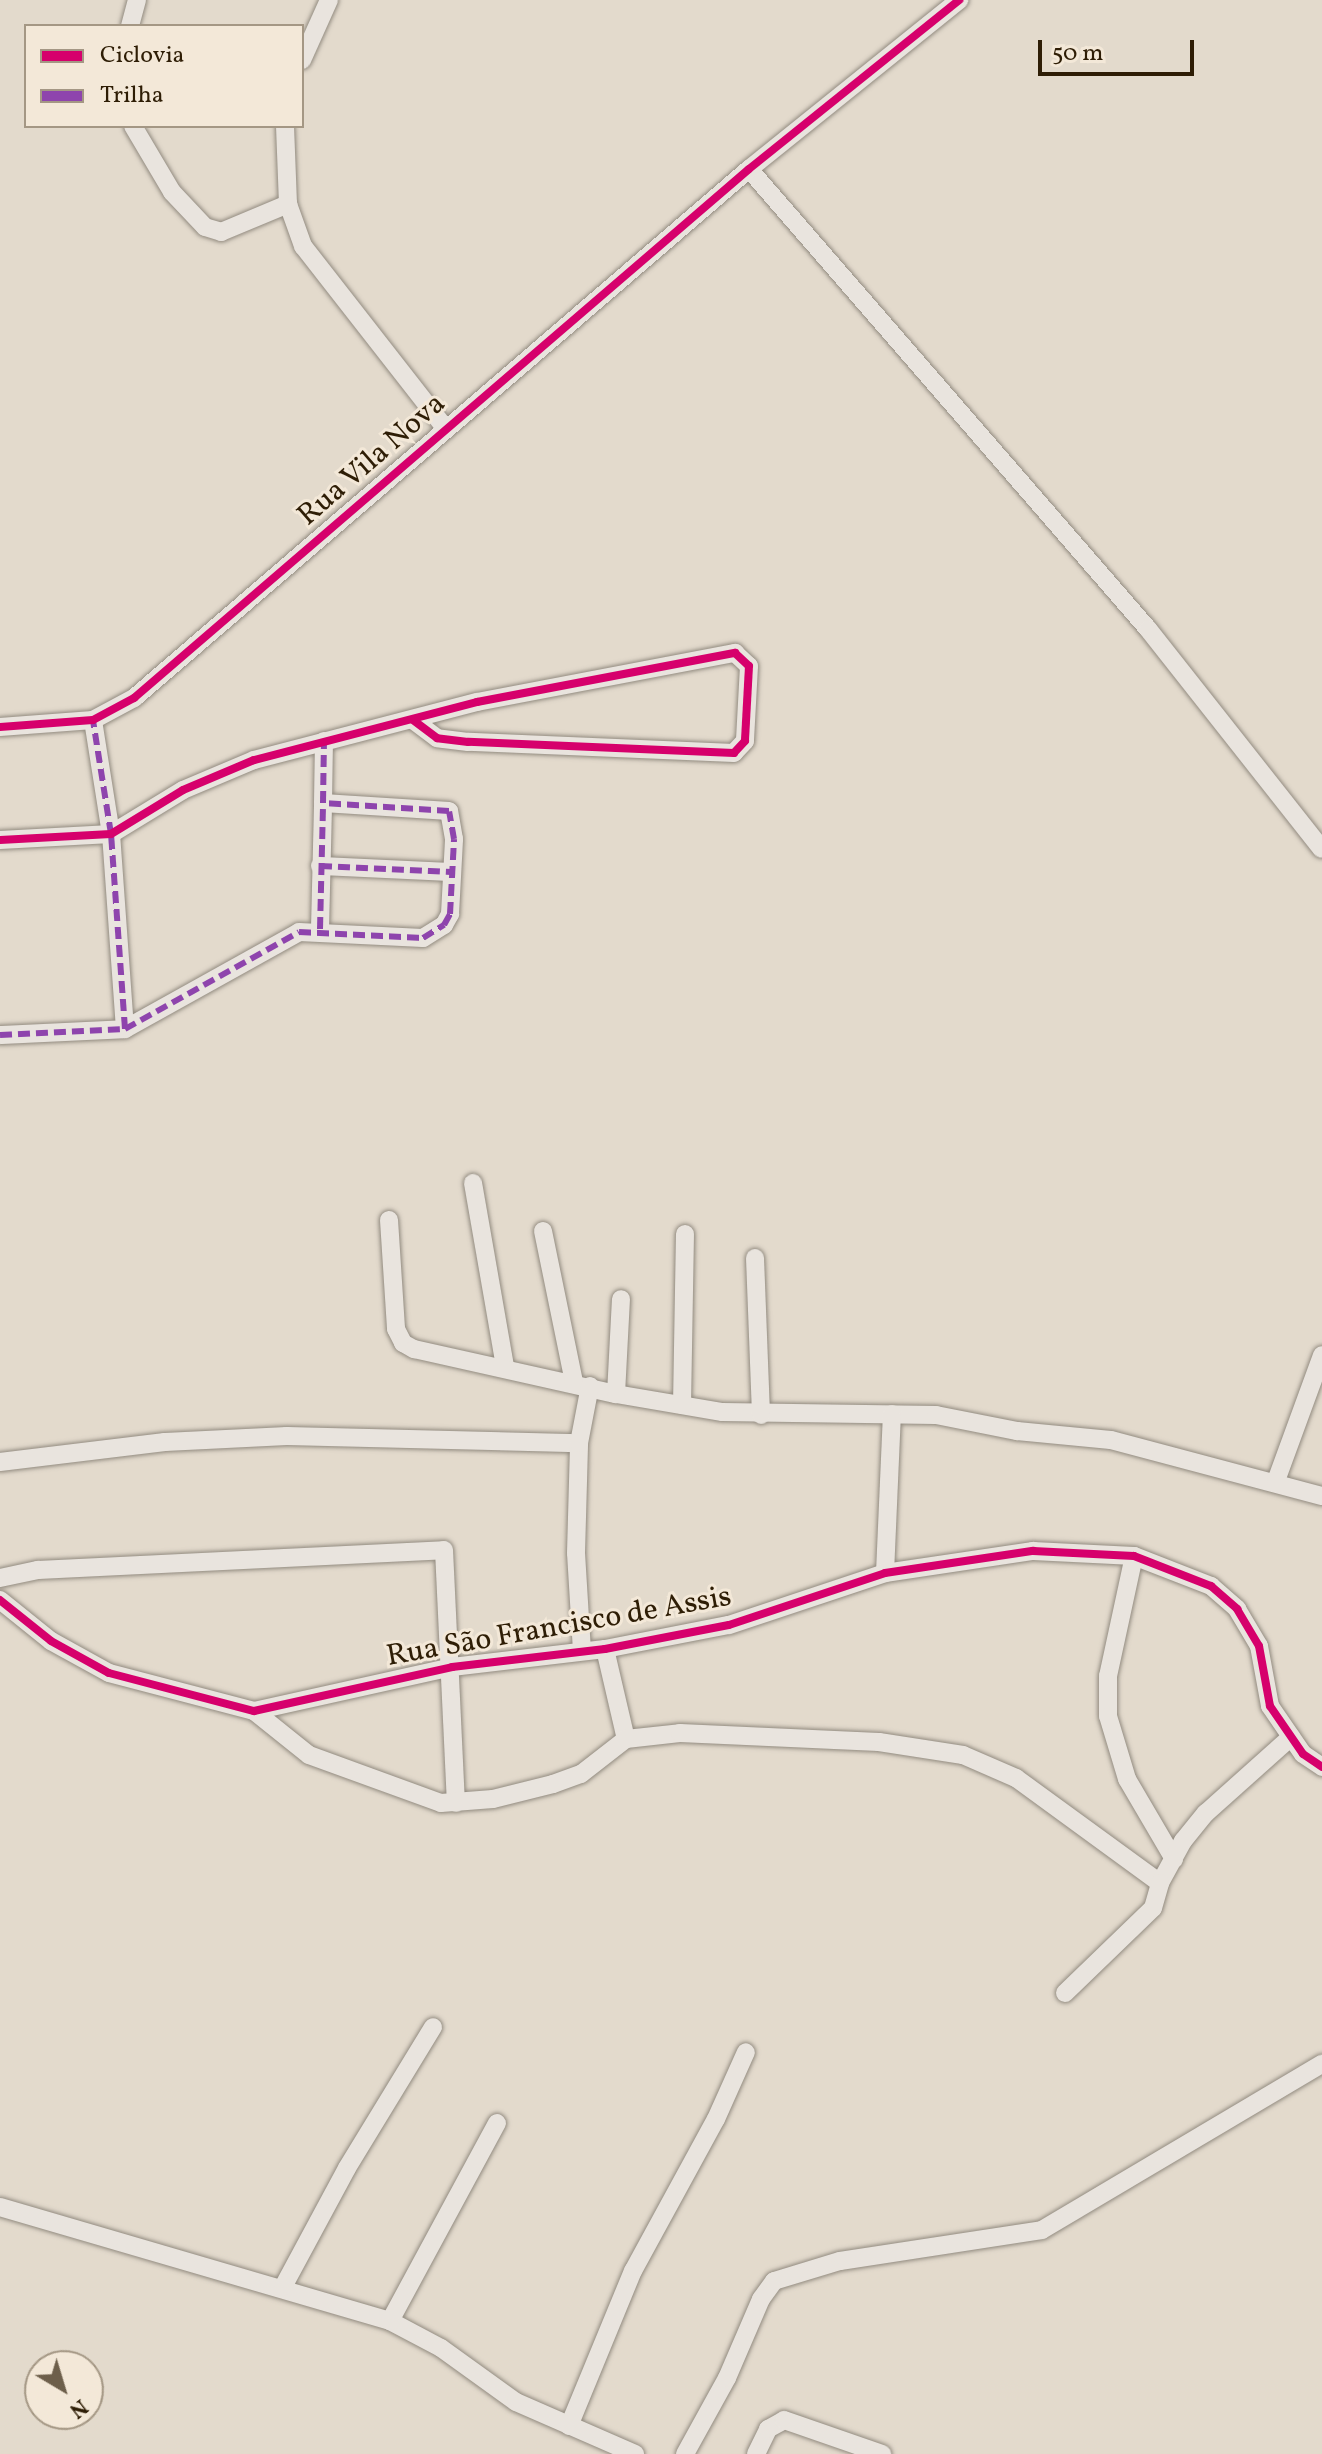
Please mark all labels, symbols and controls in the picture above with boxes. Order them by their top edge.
legend [24,24,304,128]
scale bar [1042,24,1198,74]
text: 50 m [1052,37,1104,71]
text: Ciclovia [100,39,185,73]
text: Trilha [100,79,164,113]
street label: Rua Vila Nova [290,386,454,534]
street label: Rua São Francisco de Assis [384,1579,734,1675]
north arrow [24,2350,104,2430]
text: N [62,2391,94,2425]

